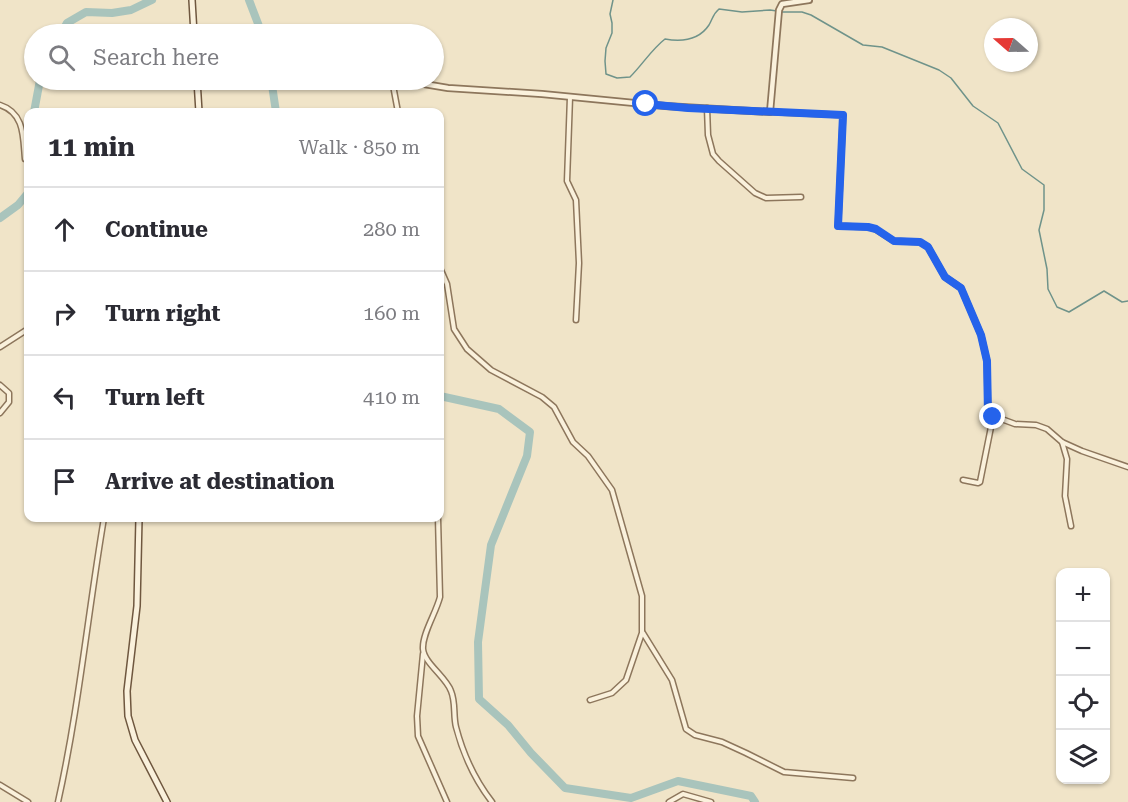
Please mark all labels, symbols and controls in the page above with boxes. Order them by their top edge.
north arrow [984,18,1038,72]
search box [24,24,444,90]
icon: search [45,41,78,74]
text: Search here [93,45,219,70]
route start [632,90,658,116]
text: 11 min [48,132,135,162]
text: Walk · 850 m [299,135,420,159]
icon: ahead [48,213,81,246]
text: Continue [105,217,208,242]
text: 280 m [363,217,420,241]
icon: right [48,297,81,330]
text: Turn right [105,301,220,326]
text: 160 m [363,301,420,325]
icon: left [48,381,81,414]
text: Turn left [105,385,205,410]
text: 410 m [363,385,420,409]
route end [979,403,1005,429]
icon: arrive [48,465,81,498]
text: Arrive at destination [105,469,334,494]
map controls [1056,568,1110,784]
button: + [1056,568,1110,622]
button: − [1056,622,1110,676]
button: locate [1056,676,1110,730]
button: layers [1056,730,1110,784]

